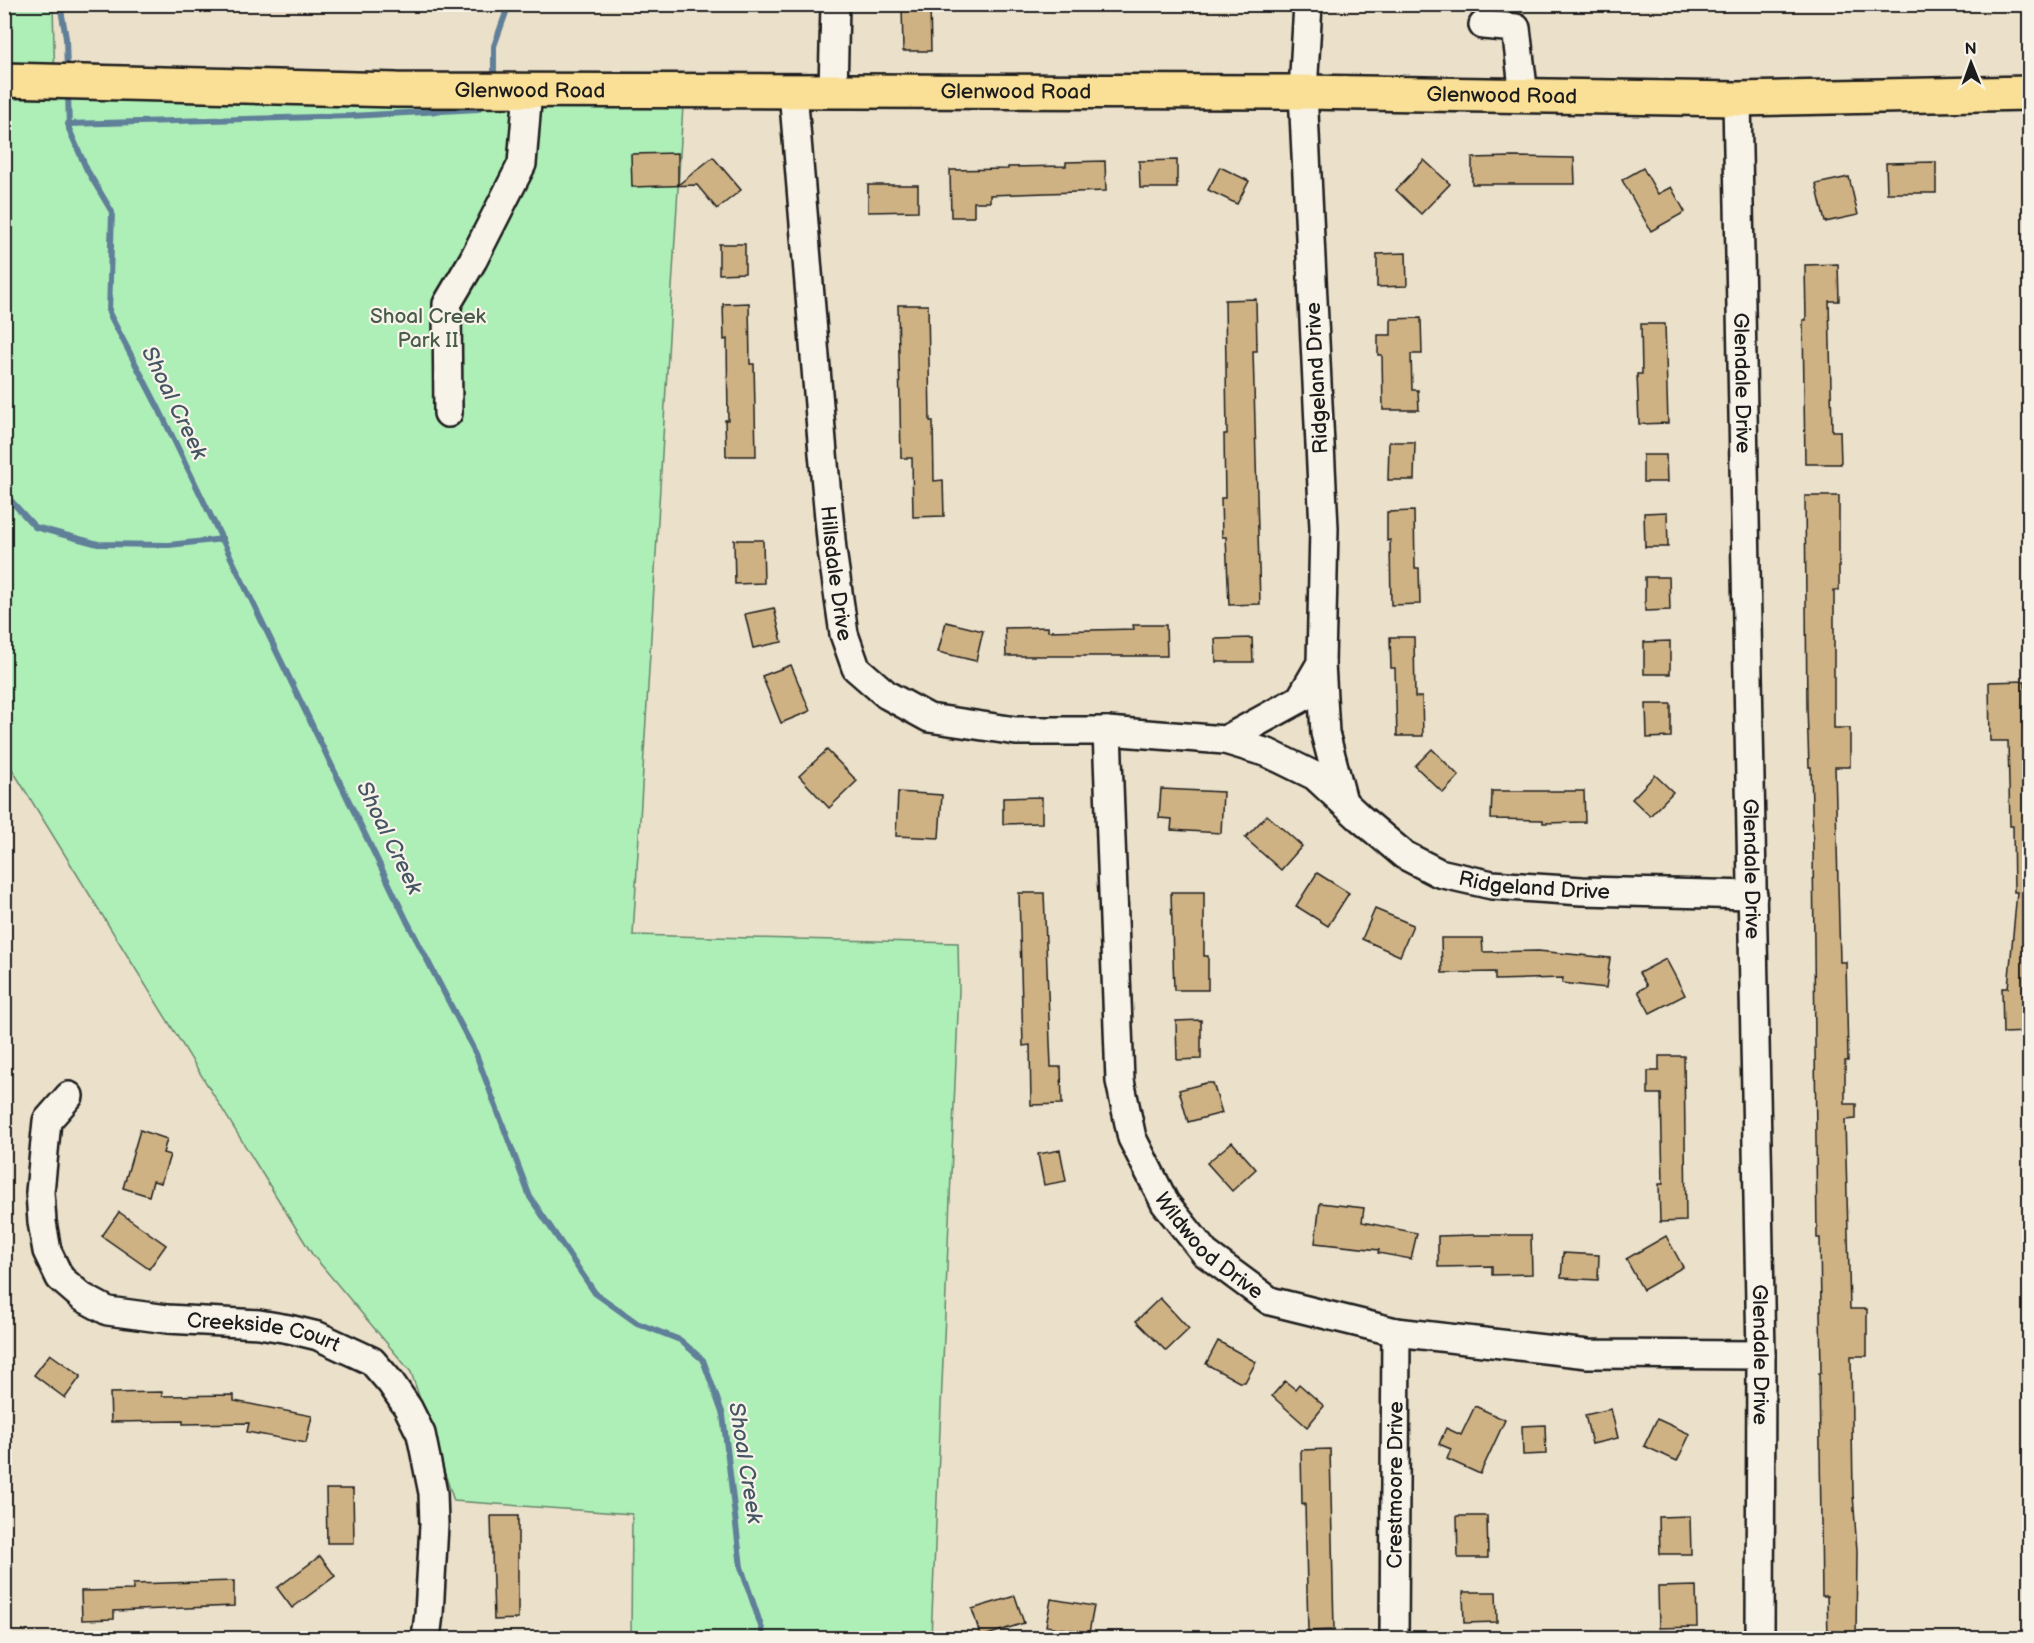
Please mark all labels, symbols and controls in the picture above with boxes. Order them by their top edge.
north arrow [1941,33,2001,93]
text: N [1965,40,1977,59]
street label: Glenwood Road [454,78,605,103]
street label: Glenwood Road [940,79,1091,104]
street label: Glenwood Road [1426,81,1577,109]
street label: Ridgeland Drive [1301,302,1333,454]
park label: Shoal Creek Park II [370,304,487,353]
street label: Glendale Drive [1729,312,1756,453]
water label: Shoal Creek [135,342,213,465]
street label: Hillsdale Drive [815,504,858,644]
water label: Shoal Creek [350,777,428,900]
street label: Glendale Drive [1738,798,1766,939]
street label: Ridgeland Drive [1456,865,1610,904]
street label: Wildwood Drive [1149,1188,1268,1304]
street label: Glendale Drive [1747,1284,1774,1425]
street label: Creekside Court [186,1308,345,1357]
water label: Shoal Creek [722,1400,768,1527]
street label: Crestmoore Drive [1382,1401,1408,1569]

